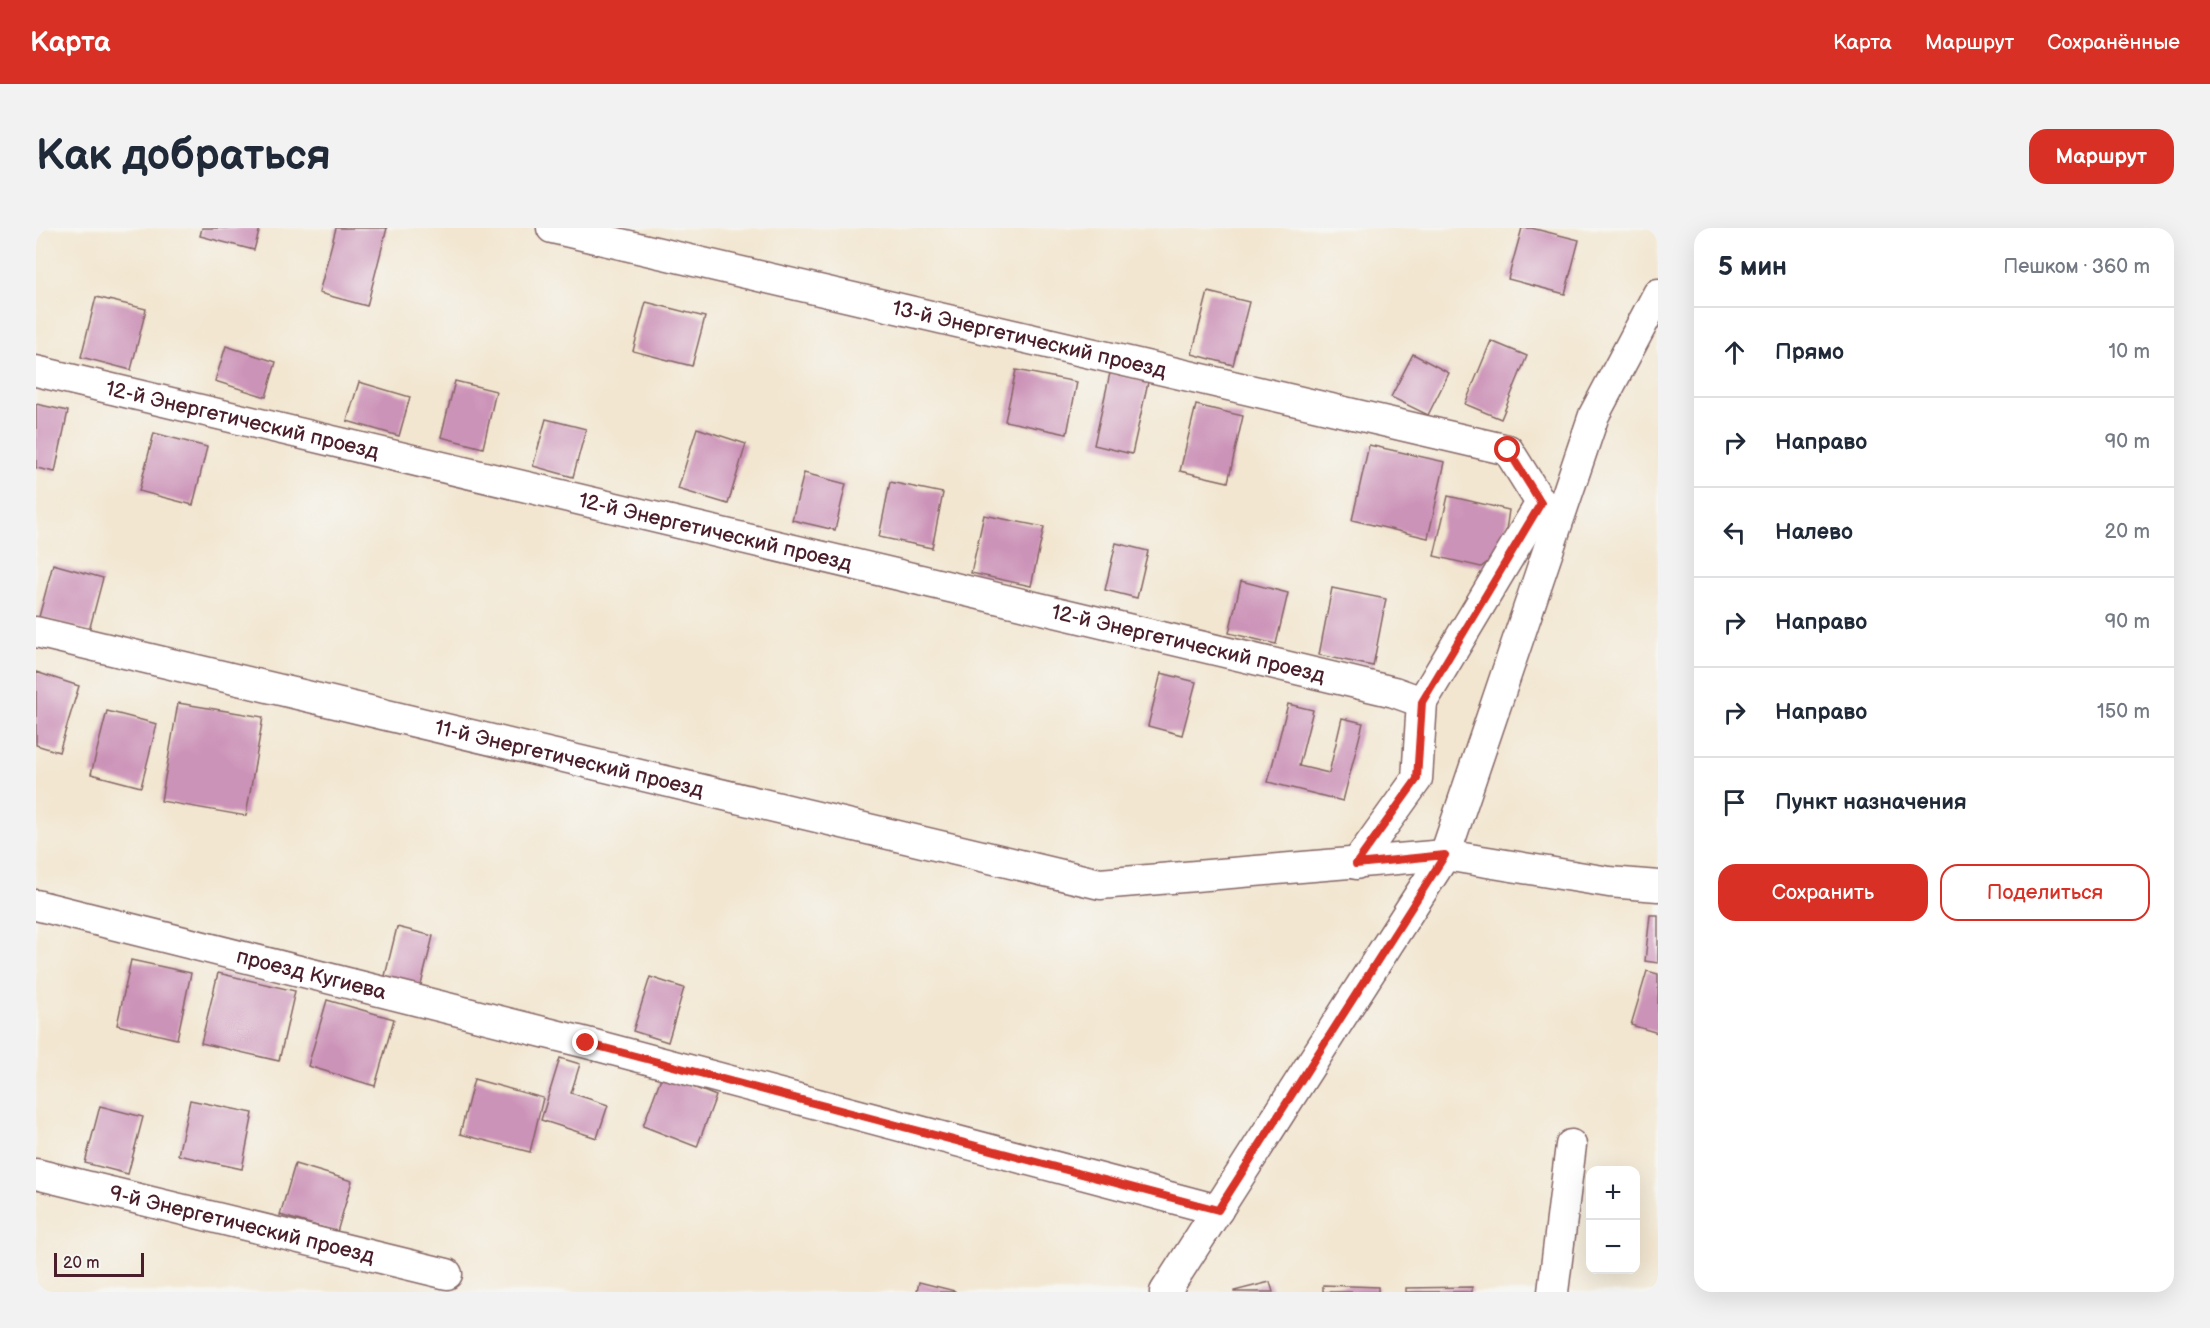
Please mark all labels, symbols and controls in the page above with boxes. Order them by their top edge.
text: Карта [30,26,110,59]
text: Карта [1833,30,1892,55]
text: Маршрут [1925,30,2014,55]
text: Сохранённые [2047,30,2180,55]
button: Маршрут [2029,129,2174,184]
text: Как добраться [36,131,331,182]
text: 5 мин [1718,252,1787,283]
text: Пешком · 360 m [2003,255,2150,279]
street label: 13-й Энергетический проезд [890,295,1169,383]
icon: ahead [1718,336,1751,369]
text: Прямо [1775,339,1844,366]
text: 10 m [2109,340,2150,364]
street label: 12-й Энергетический проезд [103,376,382,465]
icon: right [1718,426,1751,459]
text: Направо [1775,429,1867,456]
text: 90 m [2105,430,2150,454]
route start [1494,436,1520,462]
street label: 12-й Энергетический проезд [576,488,855,576]
icon: left [1718,516,1751,549]
text: Налево [1775,519,1853,546]
text: 20 m [2105,520,2150,544]
street label: 12-й Энергетический проезд [1049,599,1327,688]
icon: right [1718,606,1751,639]
text: Направо [1775,609,1867,636]
text: 90 m [2105,610,2150,634]
icon: right [1718,696,1751,729]
text: Направо [1775,699,1867,726]
text: 150 m [2097,700,2150,724]
street label: 11-й Энергетический проезд [432,715,706,803]
icon: arrive [1718,786,1751,819]
text: Пункт назначения [1775,789,1967,816]
button: Сохранить [1718,864,1928,921]
button: Поделиться [1940,864,2150,921]
street label: проезд Кугиева [234,944,389,1005]
route end [572,1029,598,1055]
map controls [1586,1166,1640,1274]
button: + [1586,1166,1640,1220]
street label: 9-й Энергетический проезд [107,1180,377,1269]
button: − [1586,1220,1640,1274]
scale bar [54,1250,144,1278]
text: 20 m [63,1254,99,1273]

